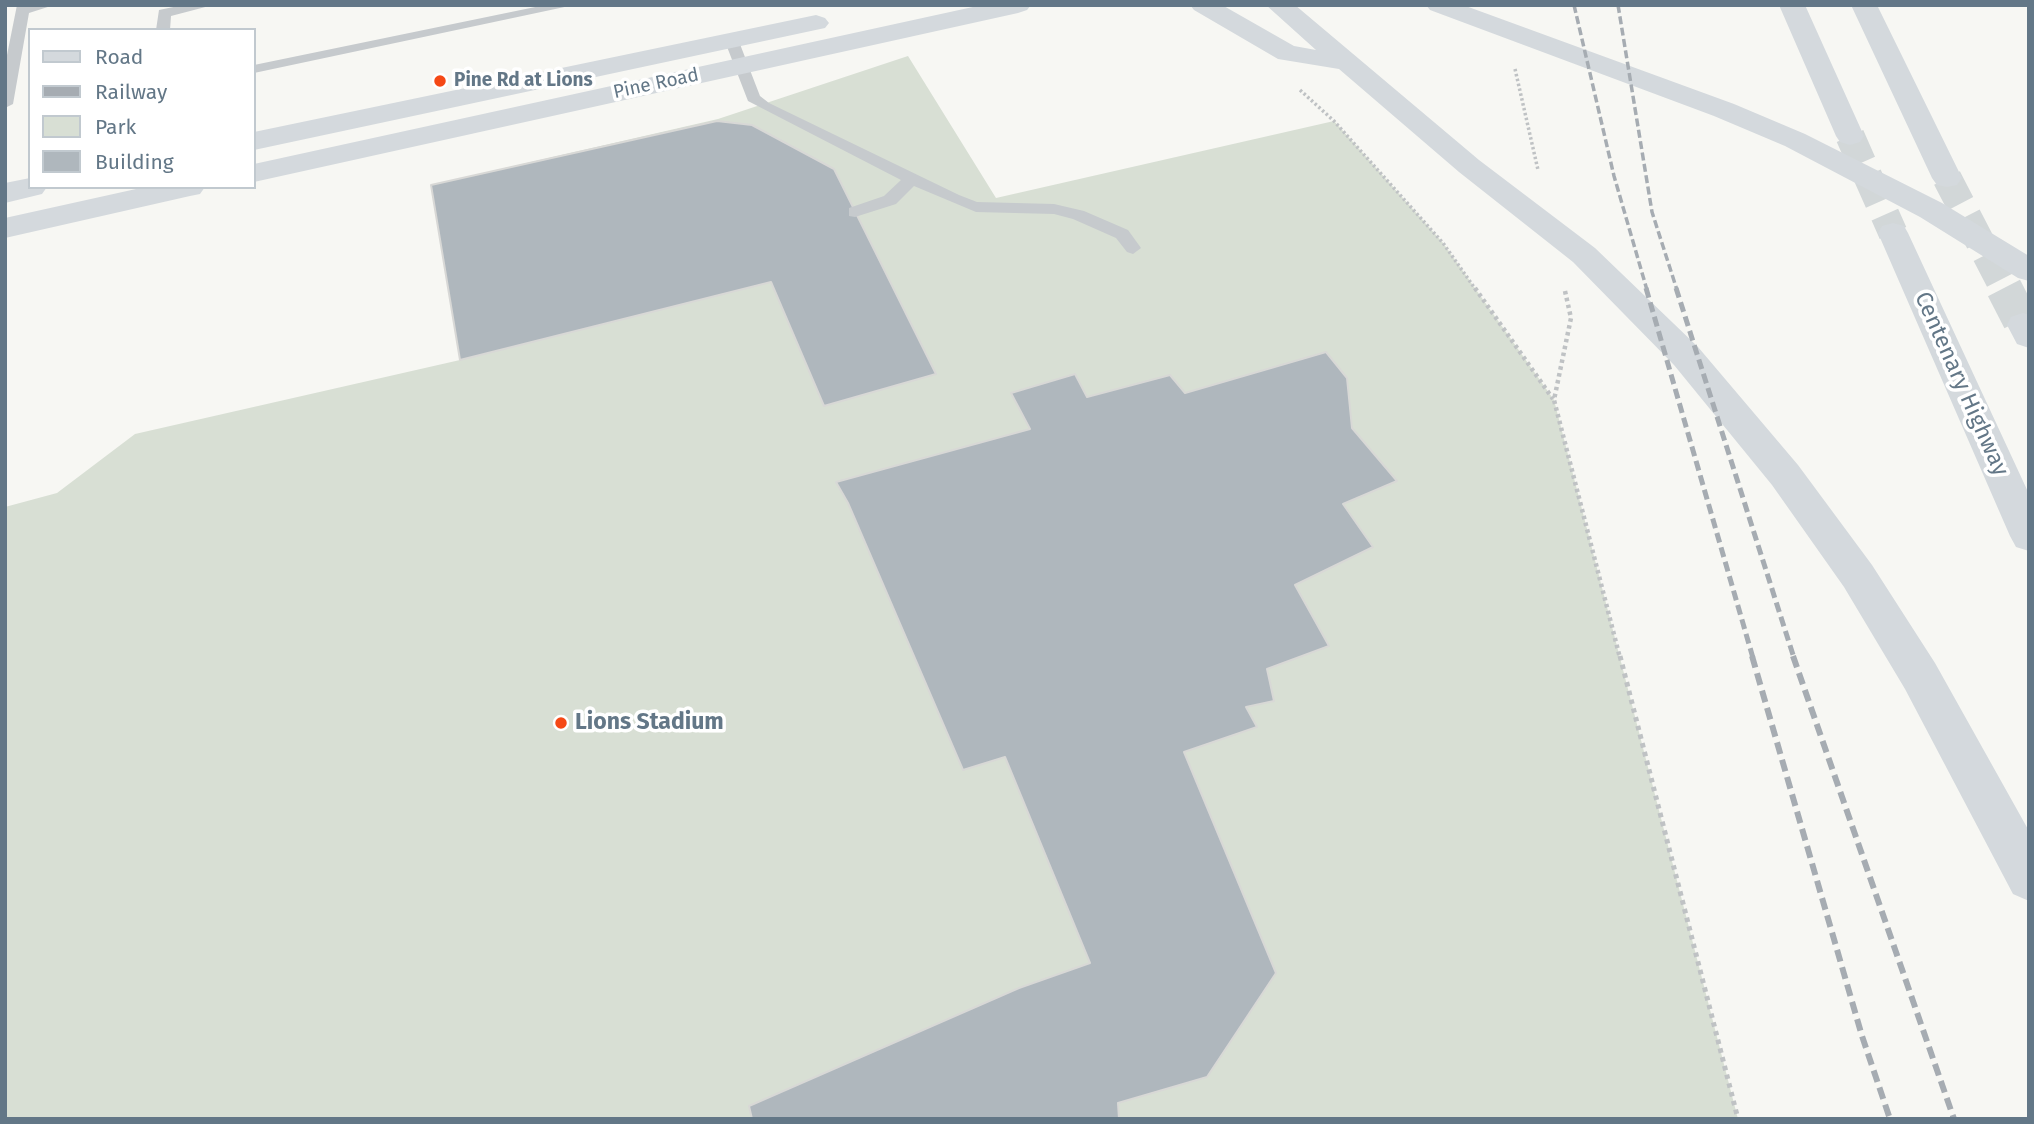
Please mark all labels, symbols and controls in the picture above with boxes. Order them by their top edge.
legend [28,28,256,189]
text: Road [95,44,143,70]
street label: Pine Road [611,64,701,104]
place label: Pine Rd at Lions [454,70,593,92]
marker: Pine Rd at Lions [432,73,448,89]
text: Railway [95,79,167,105]
text: Park [95,114,136,140]
text: Building [95,149,174,175]
street label: Centenary Highway [1908,288,2014,480]
place label: Lions Stadium [575,709,724,737]
marker: Lions Stadium [553,715,569,731]

